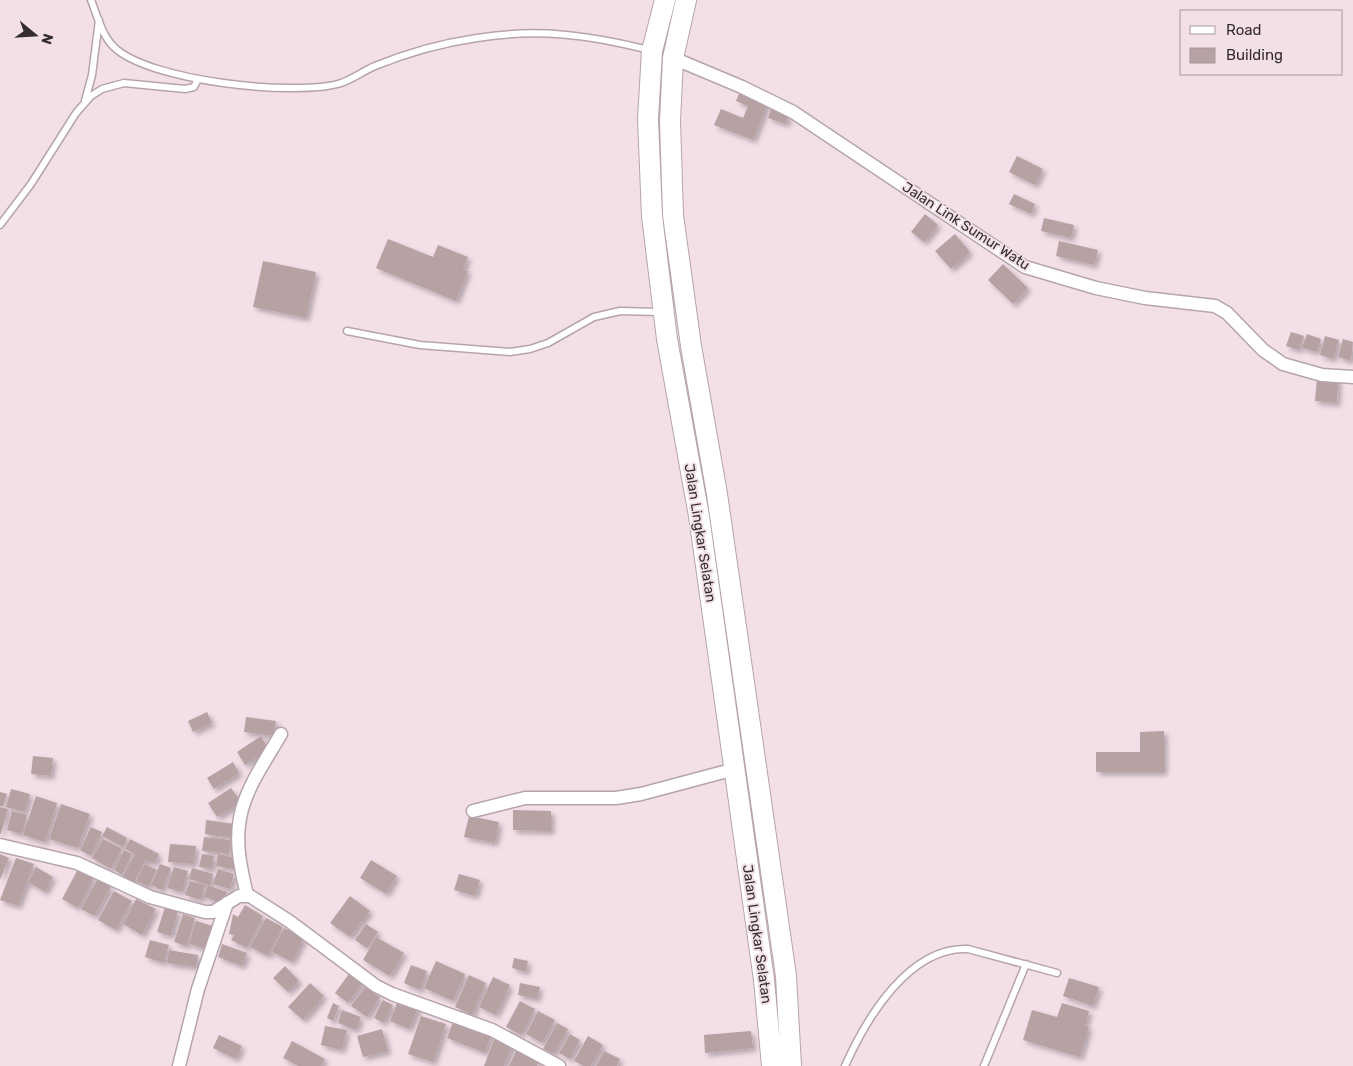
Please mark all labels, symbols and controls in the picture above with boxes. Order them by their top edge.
north arrow [10,10,60,60]
legend [1180,10,1343,75]
text: Road [1226,21,1262,39]
text: N [37,31,57,46]
text: Building [1226,46,1283,64]
street label: Jalan Link Sumur Watu [899,178,1033,274]
street label: Jalan Lingkar Selatan [681,462,719,604]
street label: Jalan Lingkar Selatan [739,863,775,1005]

